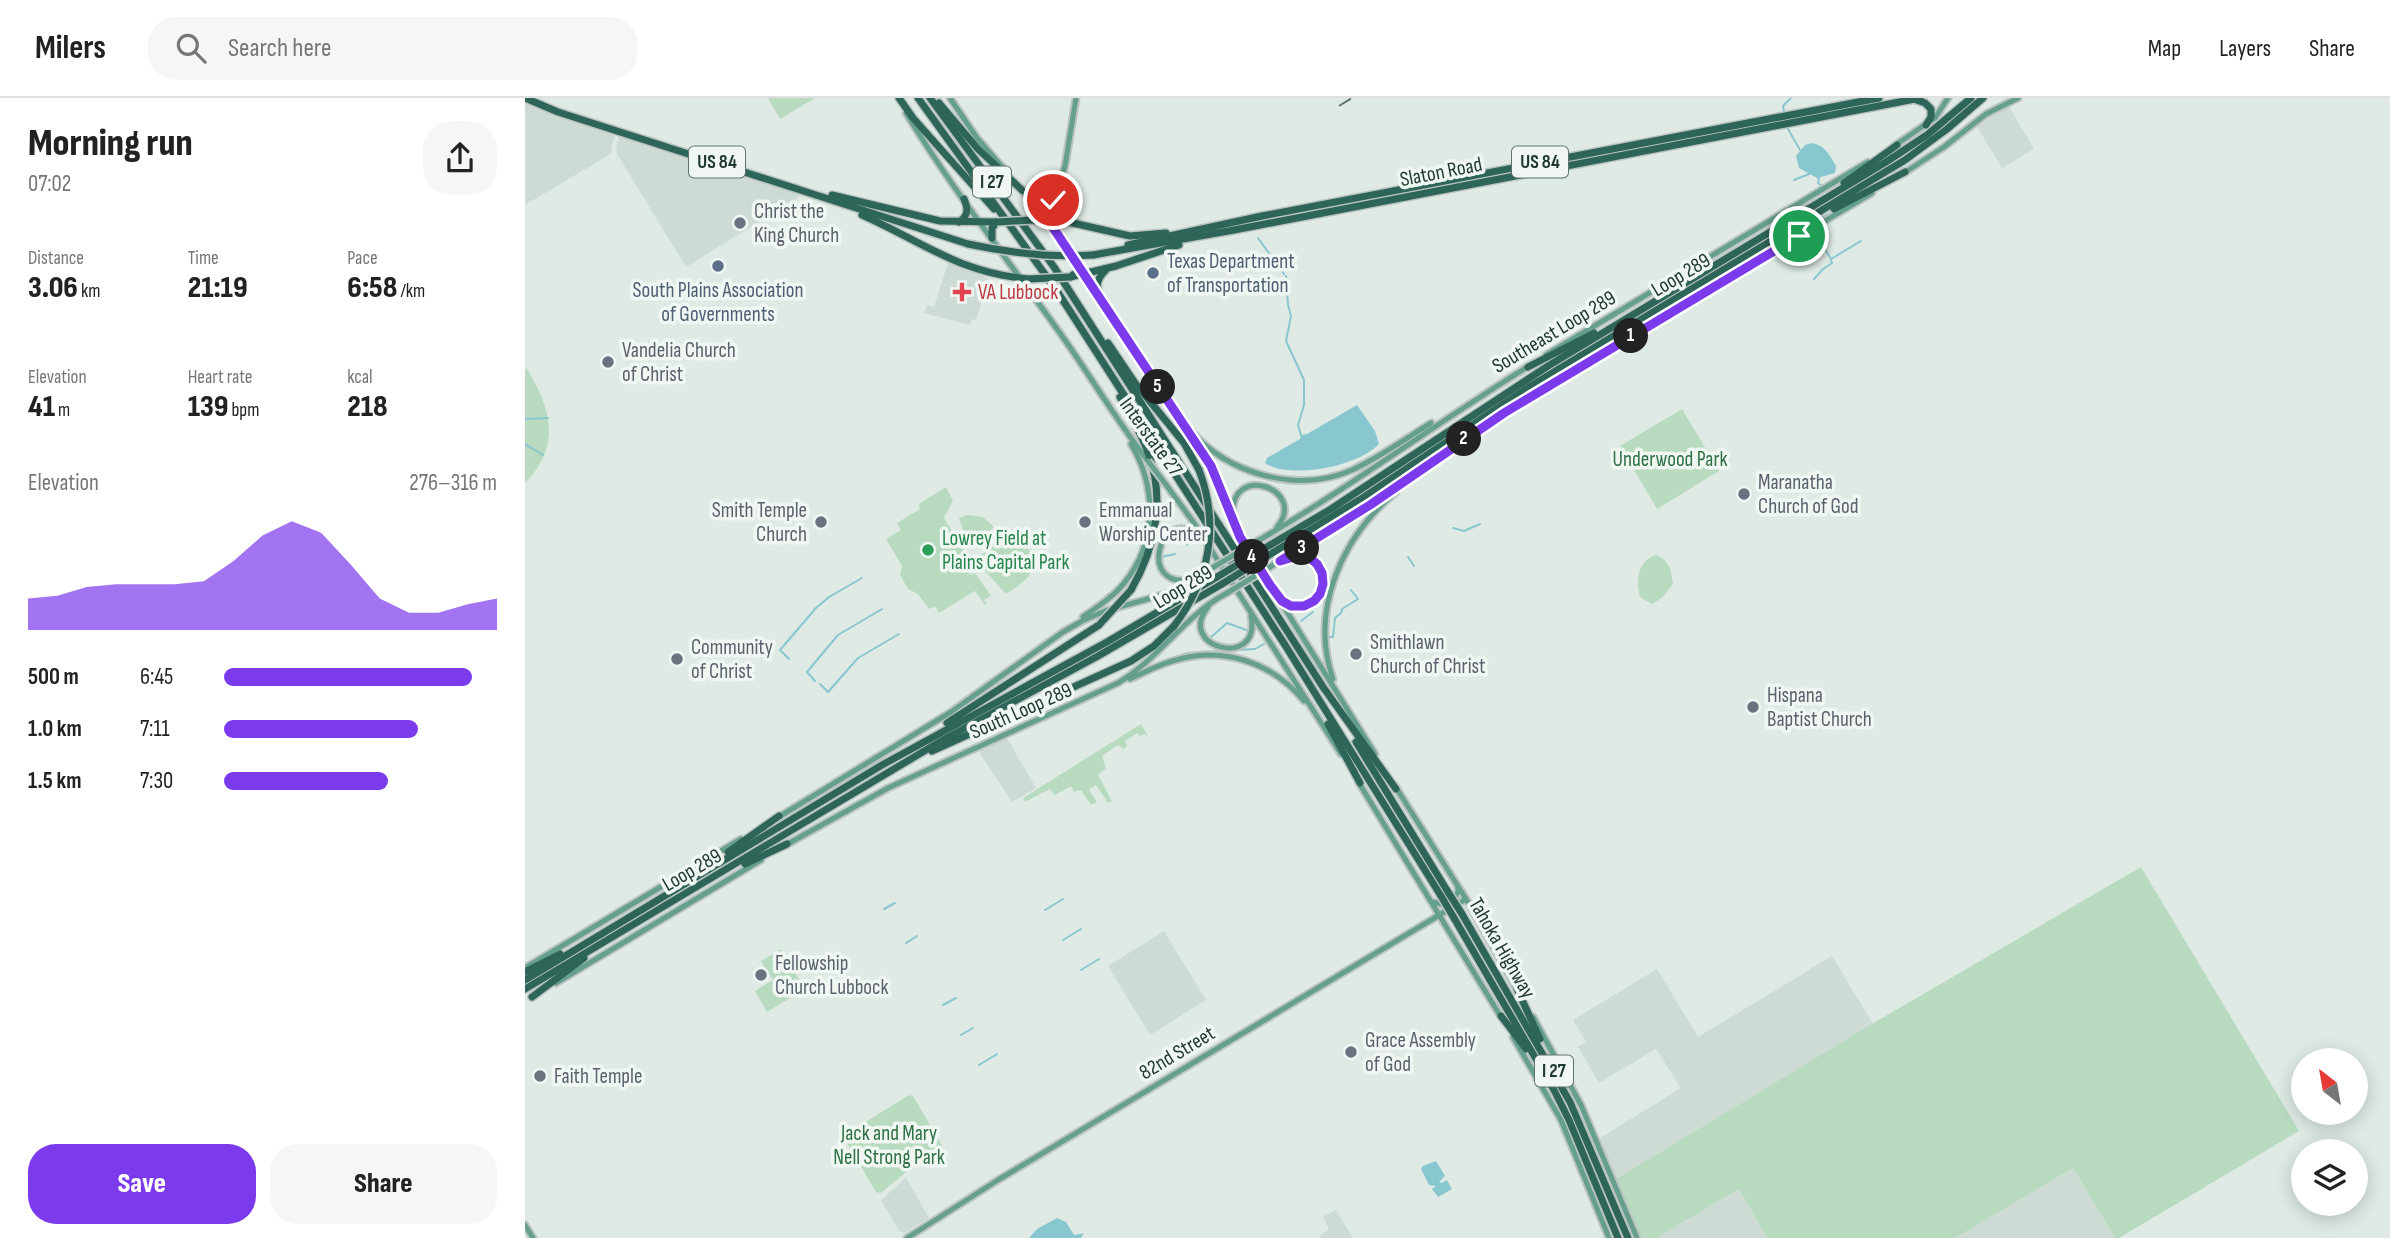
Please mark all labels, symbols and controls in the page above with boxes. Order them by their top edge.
search box [148,17,638,80]
text: Milers [35,28,106,68]
icon: search [172,29,210,67]
text: Search here [228,33,331,64]
text: Map [2148,34,2181,63]
text: Layers [2219,34,2271,63]
text: Share [2309,34,2355,63]
text: Morning run [28,121,193,166]
button: share [423,121,497,195]
road number: US 84 [689,146,745,178]
road number: US 84 [1512,146,1568,178]
street label: Slaton Road [1398,152,1484,192]
road number: I 27 [973,166,1011,198]
text: 07:02 [28,170,71,198]
pin [1023,170,1083,230]
icon: check [1034,181,1072,219]
place label: Christ the King Church [754,199,839,248]
pin [1769,206,1829,266]
marker: Christ the King Church [732,215,748,231]
icon: arrive [1780,217,1818,255]
text: Distance [28,247,84,270]
text: Time [188,247,219,270]
text: Pace [347,247,378,270]
street label: Loop 289 [1647,248,1715,302]
place label: Texas Department of Transportation [1167,249,1295,298]
marker: South Plains Association of Governments [710,258,726,274]
marker: Texas Department of Transportation [1145,265,1161,281]
text: 3.06 [28,270,78,306]
text: 21:19 [188,270,248,306]
text: 6:58 [347,270,397,306]
place label: South Plains Association of Governments [633,278,803,327]
text: km [78,280,100,303]
text: /km [397,280,425,303]
place label: VA Lubbock [978,280,1058,305]
marker: VA Lubbock [952,282,972,302]
street label: Southeast Loop 289 [1488,285,1620,379]
pin: 1 [1613,318,1649,354]
text: 1 [1627,324,1634,347]
place label: Vandelia Church of Christ [622,338,736,387]
marker: Vandelia Church of Christ [600,354,616,370]
text: Elevation [28,366,87,389]
text: Heart rate [188,366,253,389]
text: kcal [347,366,372,389]
pin: 5 [1141,370,1175,404]
text: 5 [1153,375,1162,398]
text: 41 [28,389,55,425]
text: 139 [188,389,228,425]
text: 218 [347,389,388,425]
street label: Interstate 27 [1114,393,1188,482]
text: m [55,399,70,422]
text: bpm [228,399,259,422]
pin: 2 [1447,422,1481,456]
text: 2 [1459,427,1468,450]
park label: Underwood Park [1613,447,1727,472]
text: Elevation [28,469,99,497]
text: 276–316 m [409,469,497,497]
place label: Maranatha Church of God [1758,470,1858,519]
marker: Maranatha Church of God [1736,486,1752,502]
place label: Smith Temple Church [712,498,807,547]
place label: Emmanual Worship Center [1099,498,1208,547]
marker: Smith Temple Church [813,514,829,530]
marker: Emmanual Worship Center [1077,514,1093,530]
place label: Lowrey Field at Plains Capital Park [942,526,1070,575]
pin: 3 [1285,531,1319,566]
text: 3 [1297,536,1306,559]
pin: 4 [1235,540,1269,574]
marker: Lowrey Field at Plains Capital Park [920,542,936,558]
text: 4 [1247,545,1256,568]
street label: Loop 289 [1149,560,1217,614]
place label: Smithlawn Church of Christ [1370,630,1485,679]
place label: Community of Christ [691,635,773,684]
marker: Smithlawn Church of Christ [1348,646,1364,662]
marker: Community of Christ [669,651,685,667]
text: 500 m [28,663,79,691]
text: 6:45 [140,663,173,691]
street label: South Loop 289 [966,677,1076,745]
place label: Hispana Baptist Church [1767,683,1872,732]
marker: Hispana Baptist Church [1745,699,1761,715]
text: 1.0 km [28,715,82,743]
text: 7:11 [140,715,170,743]
text: 1.5 km [28,767,81,795]
text: 7:30 [140,767,173,795]
street label: Loop 289 [658,843,726,897]
street label: Tahoka Highway [1463,893,1541,1003]
place label: Fellowship Church Lubbock [775,951,888,1000]
marker: Fellowship Church Lubbock [753,967,769,983]
street label: 82nd Street [1135,1021,1219,1085]
place label: Grace Assembly of God [1365,1028,1476,1077]
marker: Grace Assembly of God [1343,1044,1359,1060]
north arrow [2291,1048,2368,1125]
map controls [2291,1048,2368,1216]
road number: I 27 [1535,1056,1573,1086]
place label: Faith Temple [554,1064,642,1089]
marker: Faith Temple [532,1068,548,1084]
park label: Jack and Mary Nell Strong Park [833,1121,945,1170]
button: layers [2291,1139,2368,1216]
button: Save [28,1144,256,1224]
button: Share [270,1144,497,1224]

